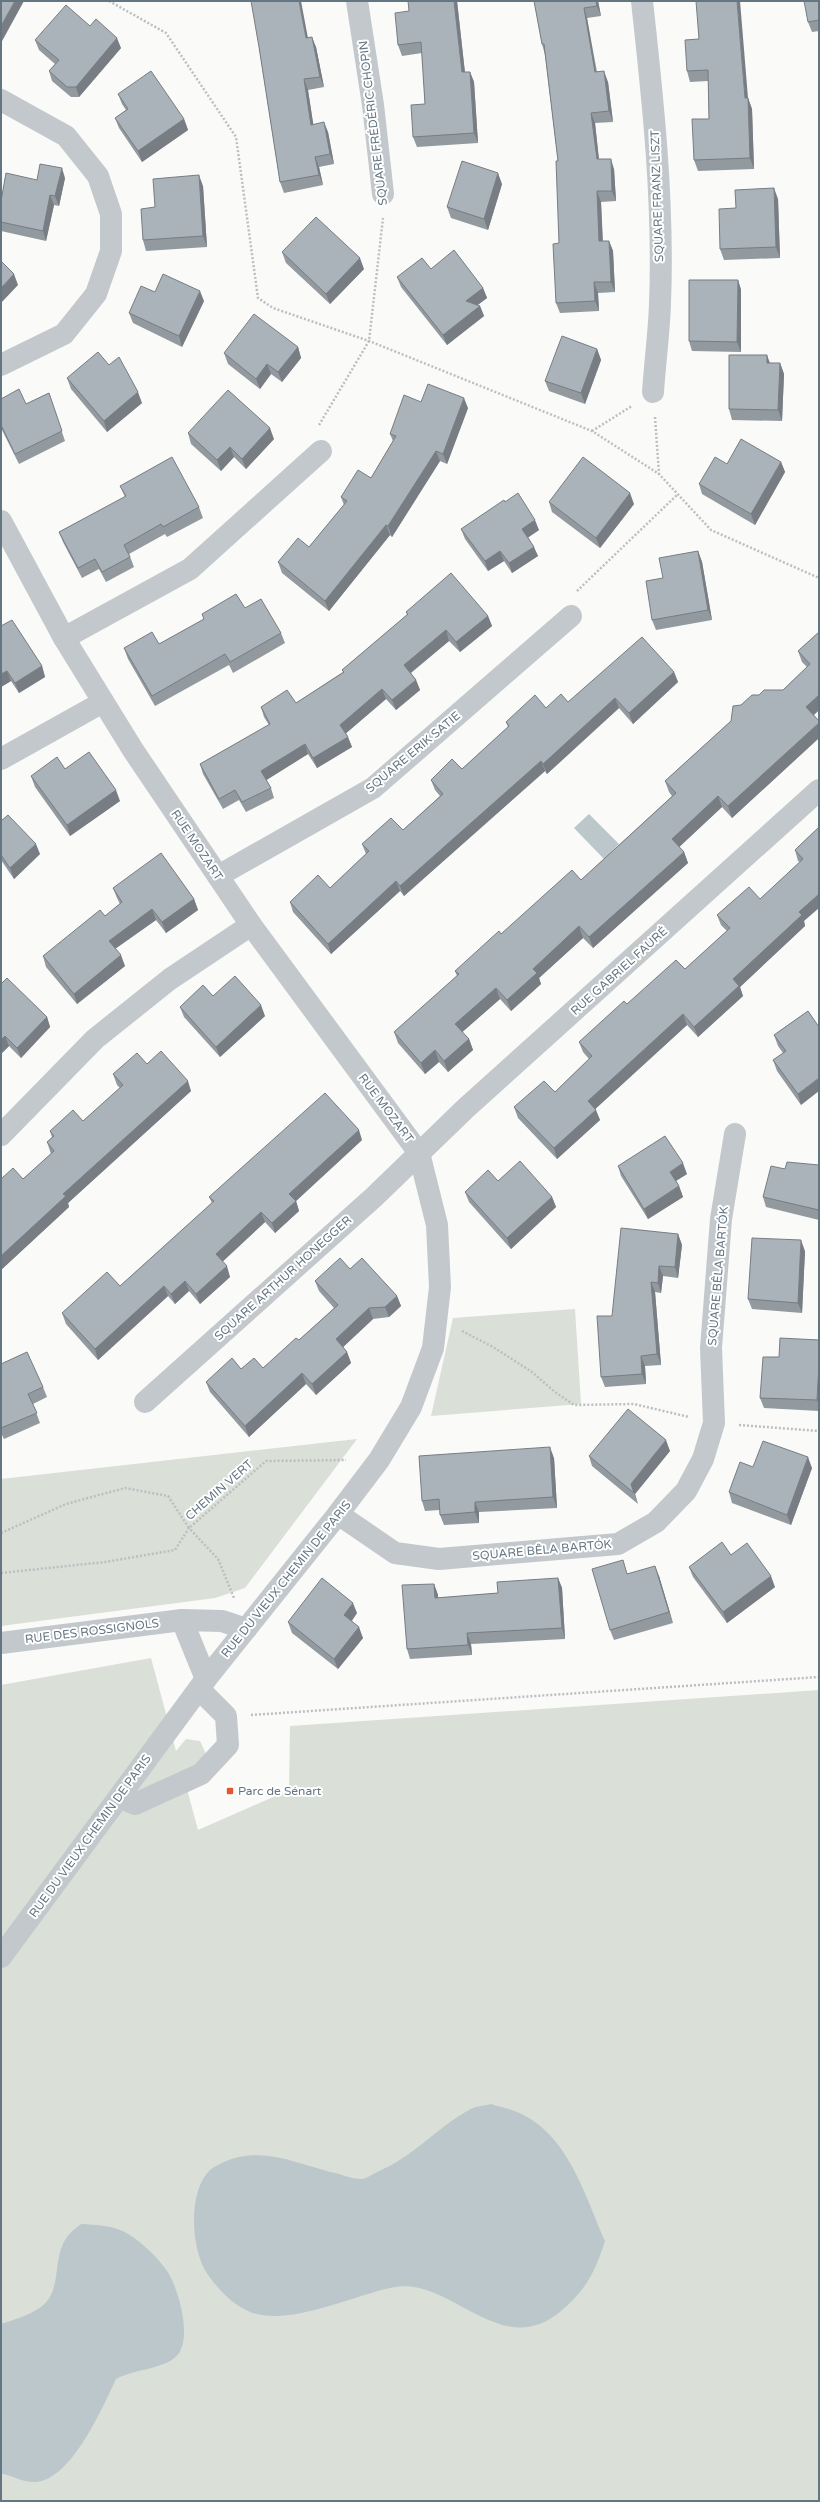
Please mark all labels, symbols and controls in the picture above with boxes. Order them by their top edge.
street label: SQUARE FRÉDÉRIC CHOPIN [356,40,390,206]
street label: SQUARE FRANZ LISZT [648,129,666,262]
street label: SQUARE ERIK SATIE [363,708,463,796]
street label: RUE MOZART [168,807,226,884]
street label: RUE GABRIEL FAURÉ [568,924,670,1018]
street label: RUE MOZART [356,1071,417,1146]
street label: SQUARE BÊLA BARTÓK [705,1206,731,1346]
street label: SQUARE ARTHUR HONEGGER [212,1213,354,1343]
street label: CHEMIN VERT [182,1456,256,1523]
street label: RUE DU VIEUX CHEMIN DE PARIS [218,1498,354,1660]
street label: SQUARE BÊLA BARTÓK [472,1537,612,1563]
street label: RUE DES ROSSIGNOLS [24,1616,160,1646]
street label: RUE DU VIEUX CHEMIN DE PARIS [26,1752,154,1920]
place label: Parc de Sénart [238,1784,322,1798]
marker: Parc de Sénart [225,1786,235,1796]

